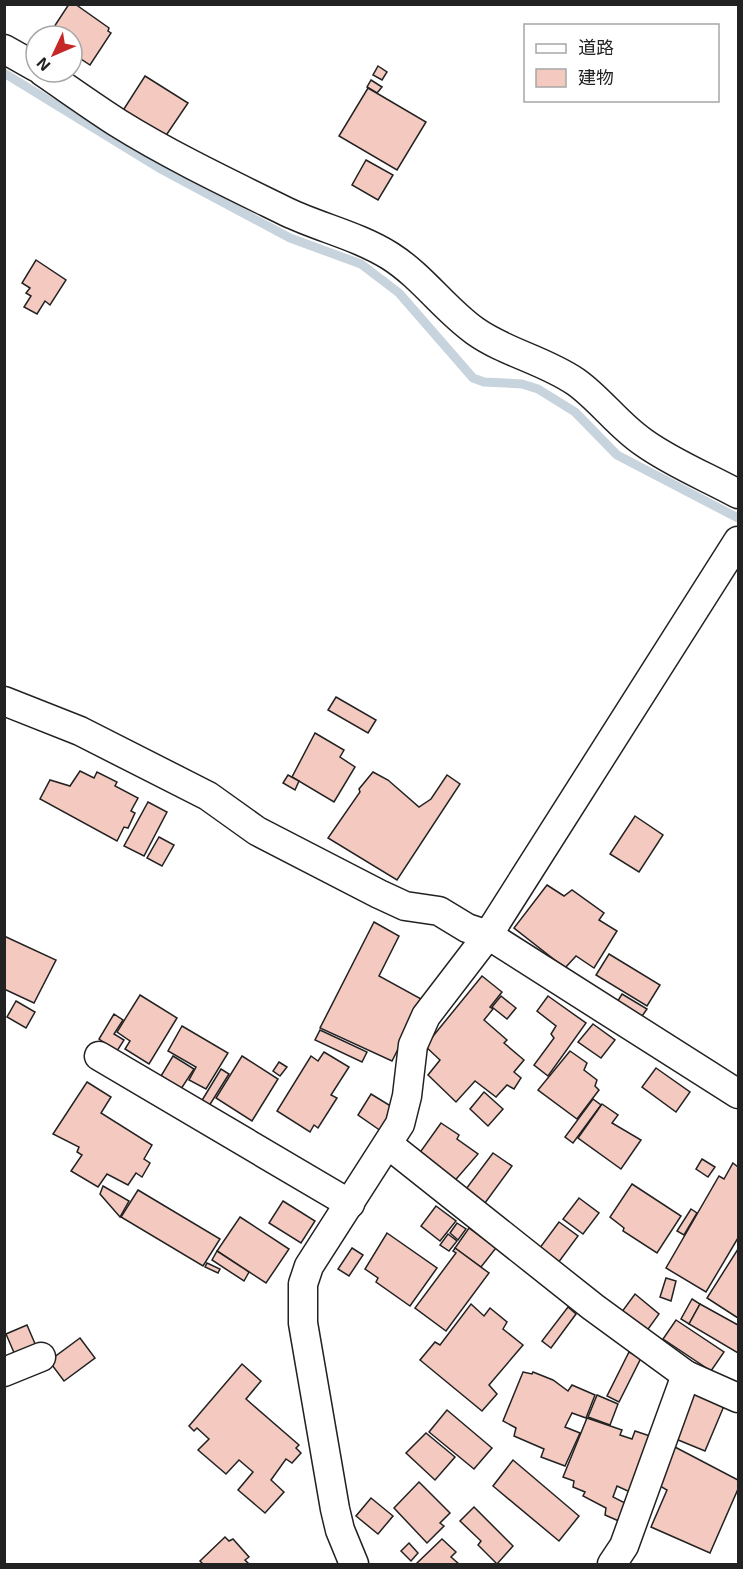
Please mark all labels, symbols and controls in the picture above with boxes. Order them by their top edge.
north arrow [24,24,84,84]
legend [524,24,719,102]
text: 道路 [578,36,614,58]
text: N [32,54,54,76]
text: 建物 [578,66,614,88]

